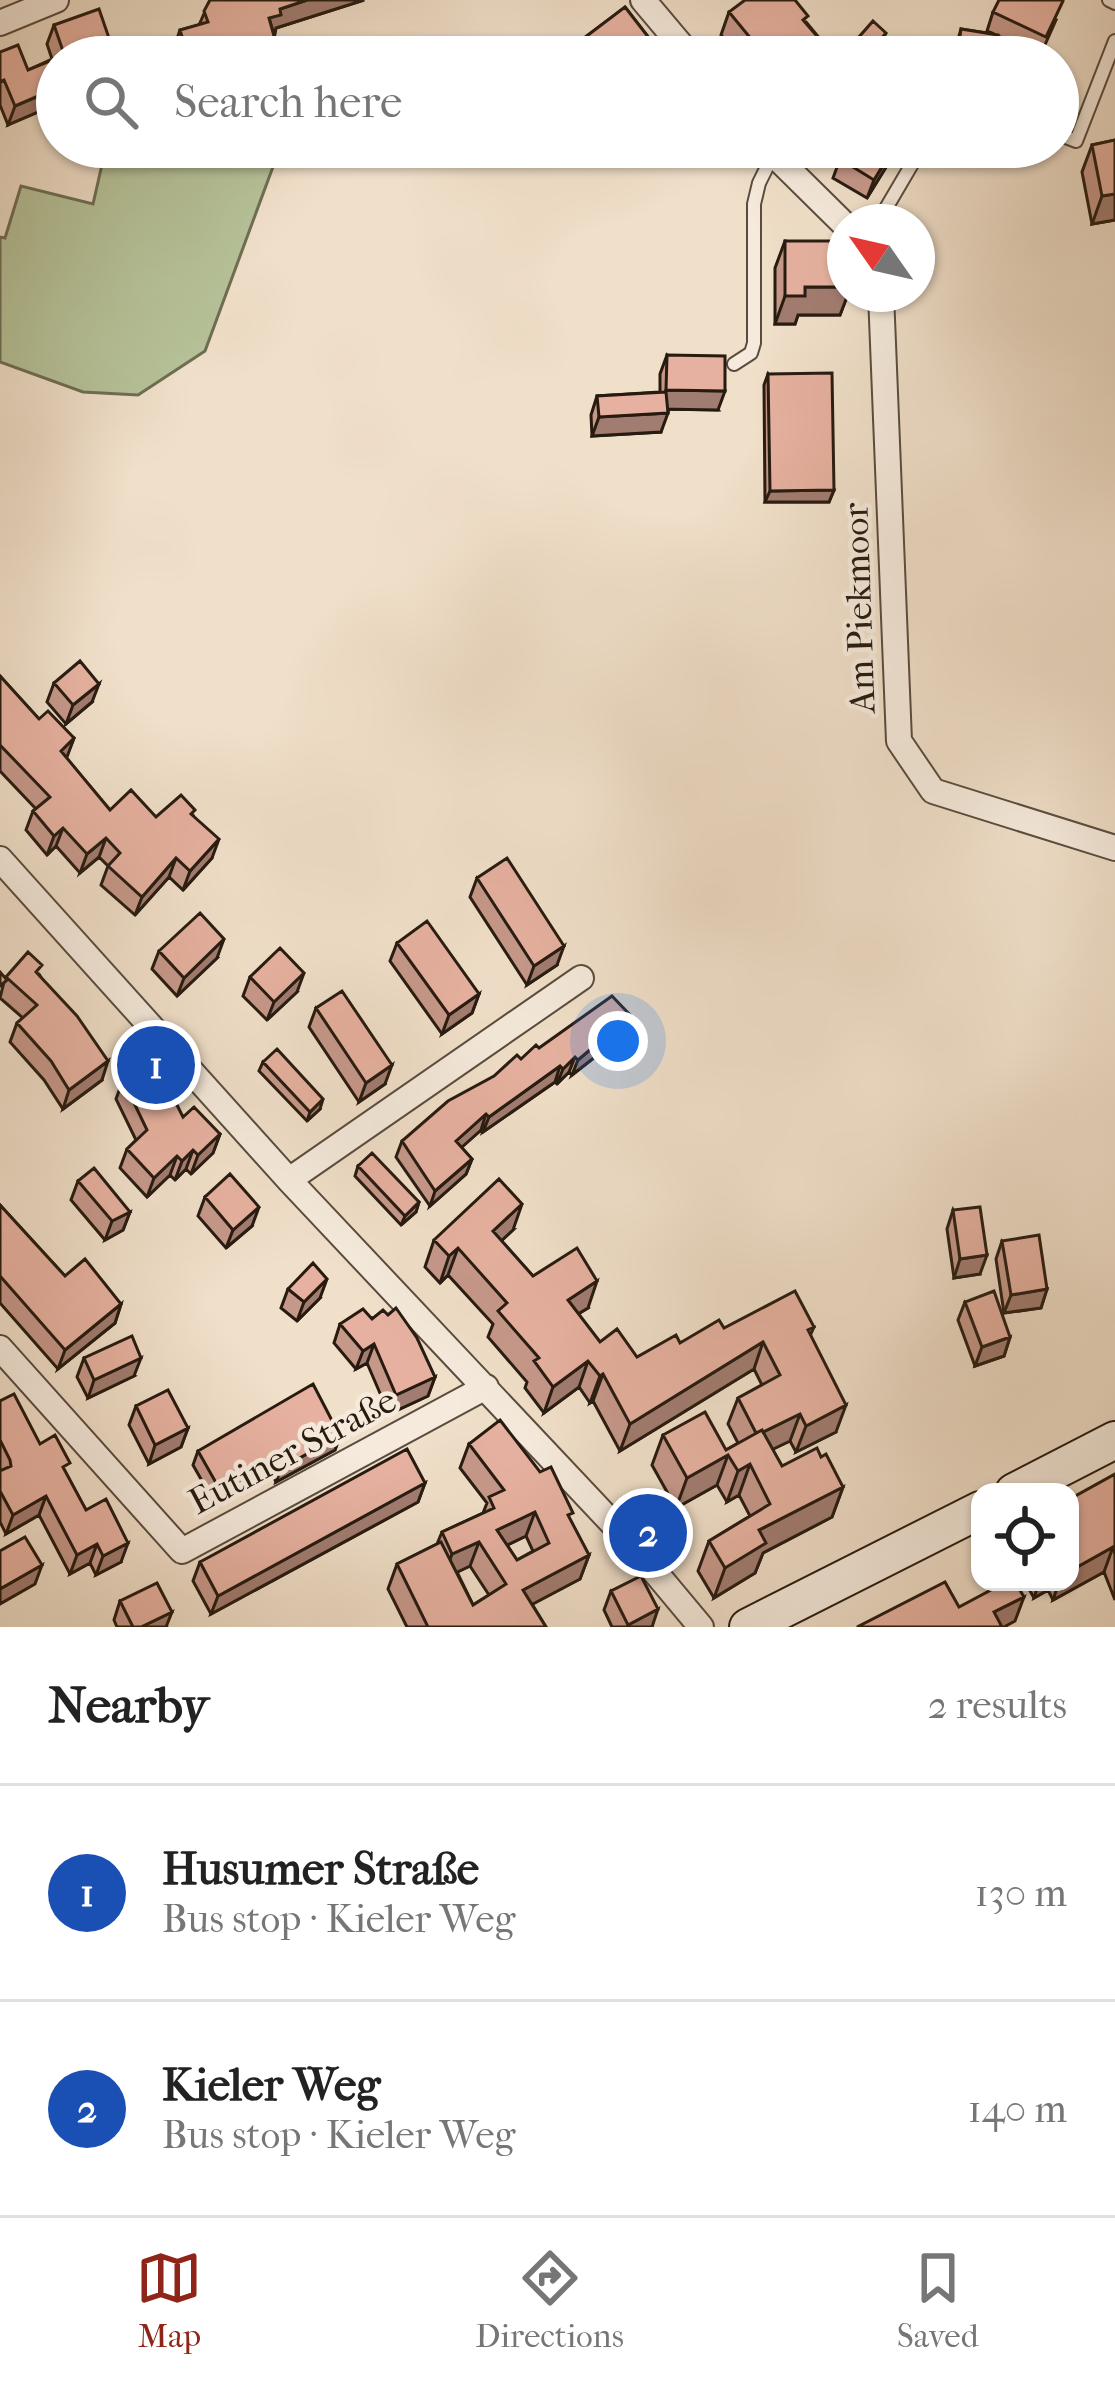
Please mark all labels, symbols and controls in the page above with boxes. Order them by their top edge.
search box [36,36,1079,168]
icon: search [78,69,144,135]
text: Search here [174,76,402,129]
north arrow [827,204,935,312]
street label: Am Piekmoor [834,501,884,716]
your location [588,1011,648,1071]
pin: 1 [117,1020,195,1110]
street label: Eutiner Straße [182,1379,403,1523]
map controls [971,1483,1079,1591]
button: locate [971,1483,1079,1591]
pin: 2 [609,1488,687,1578]
text: Nearby [48,1675,209,1735]
text: 2 results [928,1682,1067,1728]
text: Husumer Straße [162,1843,479,1896]
text: 1 [80,1870,94,1916]
text: 130 m [975,1870,1067,1916]
text: Bus stop · Kieler Weg [162,1896,515,1942]
text: Kieler Weg [162,2059,380,2112]
text: 2 [77,2086,97,2132]
text: 140 m [968,2086,1067,2132]
text: Bus stop · Kieler Weg [162,2112,515,2158]
tab: Map [136,2245,202,2356]
tab: Directions [475,2245,624,2356]
tab: Saved [897,2245,979,2356]

